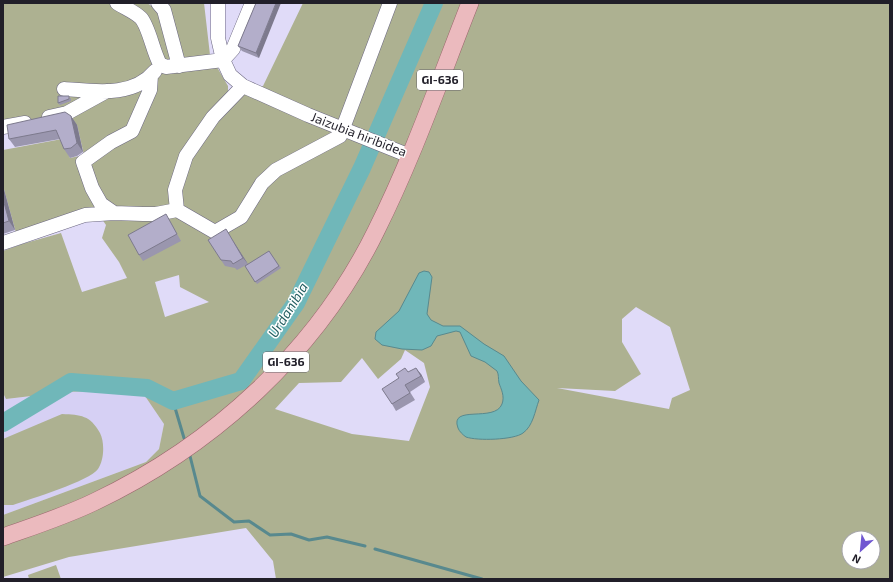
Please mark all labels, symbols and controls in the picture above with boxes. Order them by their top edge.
road number: GI-636 [417,70,463,90]
street label: Jaizubia hiribidea [309,108,409,160]
water label: Urdanibia [264,279,311,340]
road number: GI-636 [263,352,309,372]
north arrow [841,530,881,570]
text: N [850,552,863,567]

